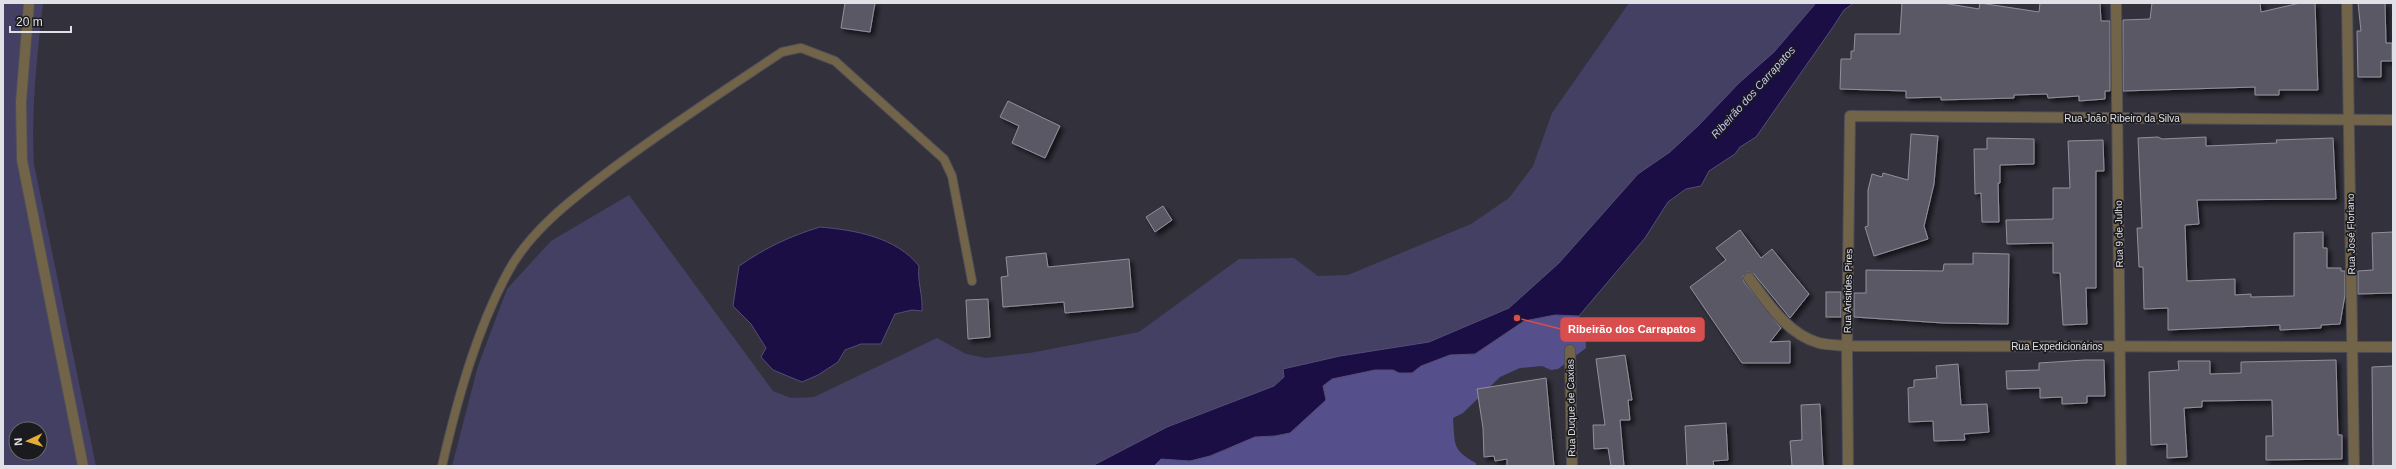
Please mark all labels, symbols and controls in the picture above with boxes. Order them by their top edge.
scale bar [10,8,71,34]
text: 20 m [16,15,43,29]
water label: Ribeirão dos Carrapatos [1709,43,1798,140]
street label: Rua João Ribeiro da Silva [2064,113,2180,124]
street label: Rua José Floriano [2345,193,2357,275]
street label: Rua 9 de Julho [2113,200,2125,268]
street label: Rua Aristides Pires [1842,249,1854,333]
callout: Ribeirão dos Carrapatos [1561,318,1704,341]
text: Ribeirão dos Carrapatos [1568,323,1696,335]
street label: Rua Expedicionários [2011,341,2103,352]
street label: Rua Duque de Caxias [1565,359,1577,457]
north arrow [8,421,48,461]
text: N [12,437,24,446]

